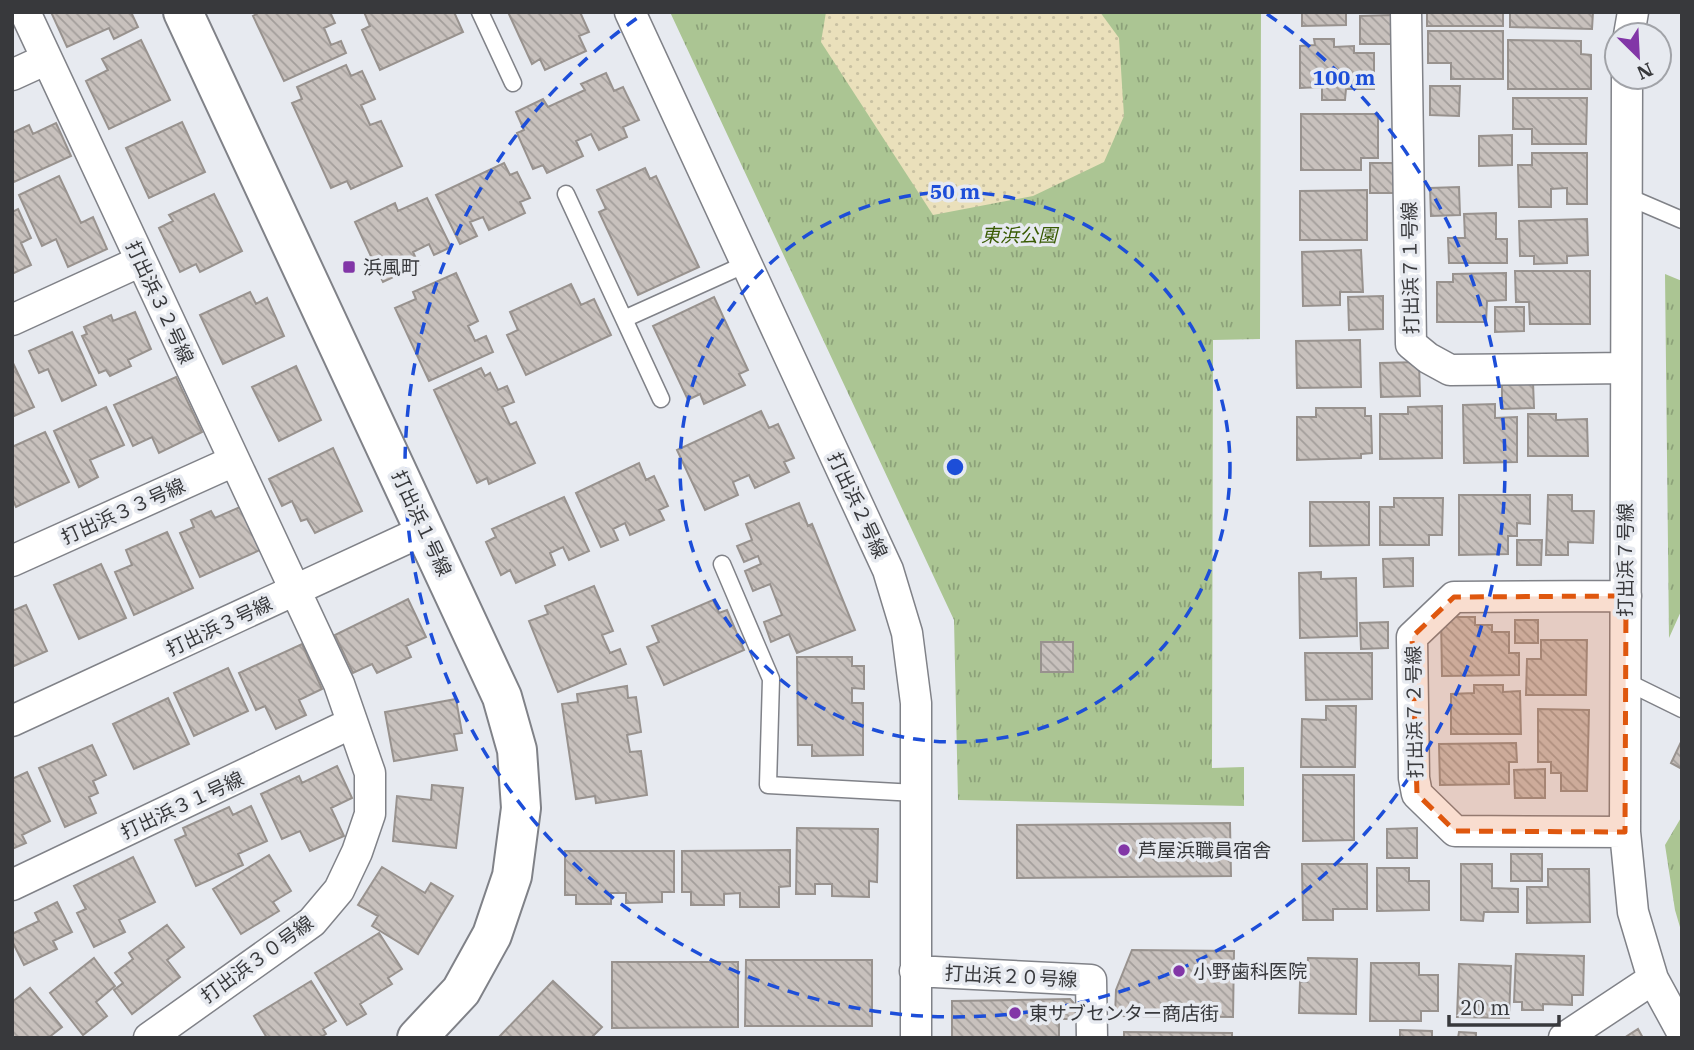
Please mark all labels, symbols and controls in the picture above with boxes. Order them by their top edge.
north arrow [1603,21,1673,91]
text: N [1633,58,1657,86]
text: 100 m [1312,63,1376,91]
text: 50 m [930,177,980,205]
street label: 打出浜７１号線 [1397,201,1423,335]
park label: 東浜公園 [981,223,1060,247]
street label: 打出浜３２号線 [121,237,199,367]
place label: 浜風町 [363,255,420,279]
marker: 浜風町 [341,259,357,275]
street label: 打出浜２号線 [823,448,893,562]
centre of rings [943,455,967,479]
street label: 打出浜１号線 [387,466,457,580]
street label: 打出浜３３号線 [57,473,189,549]
street label: 打出浜７号線 [1613,503,1637,617]
street label: 打出浜３号線 [162,591,276,661]
street label: 打出浜７２号線 [1401,645,1427,779]
street label: 打出浜３１号線 [117,766,247,844]
place label: 芦屋浜職員宿舎 [1138,838,1271,862]
marker: 芦屋浜職員宿舎 [1116,842,1132,858]
street label: 打出浜３０号線 [196,910,318,1008]
place label: 小野歯科医院 [1193,959,1307,983]
street label: 打出浜２０号線 [944,961,1078,991]
marker: 小野歯科医院 [1171,963,1187,979]
scale bar [1449,984,1559,1028]
text: 20 m [1460,993,1510,1021]
place label: 東サブセンター商店街 [1029,1001,1219,1025]
marker: 東サブセンター商店街 [1007,1005,1023,1021]

